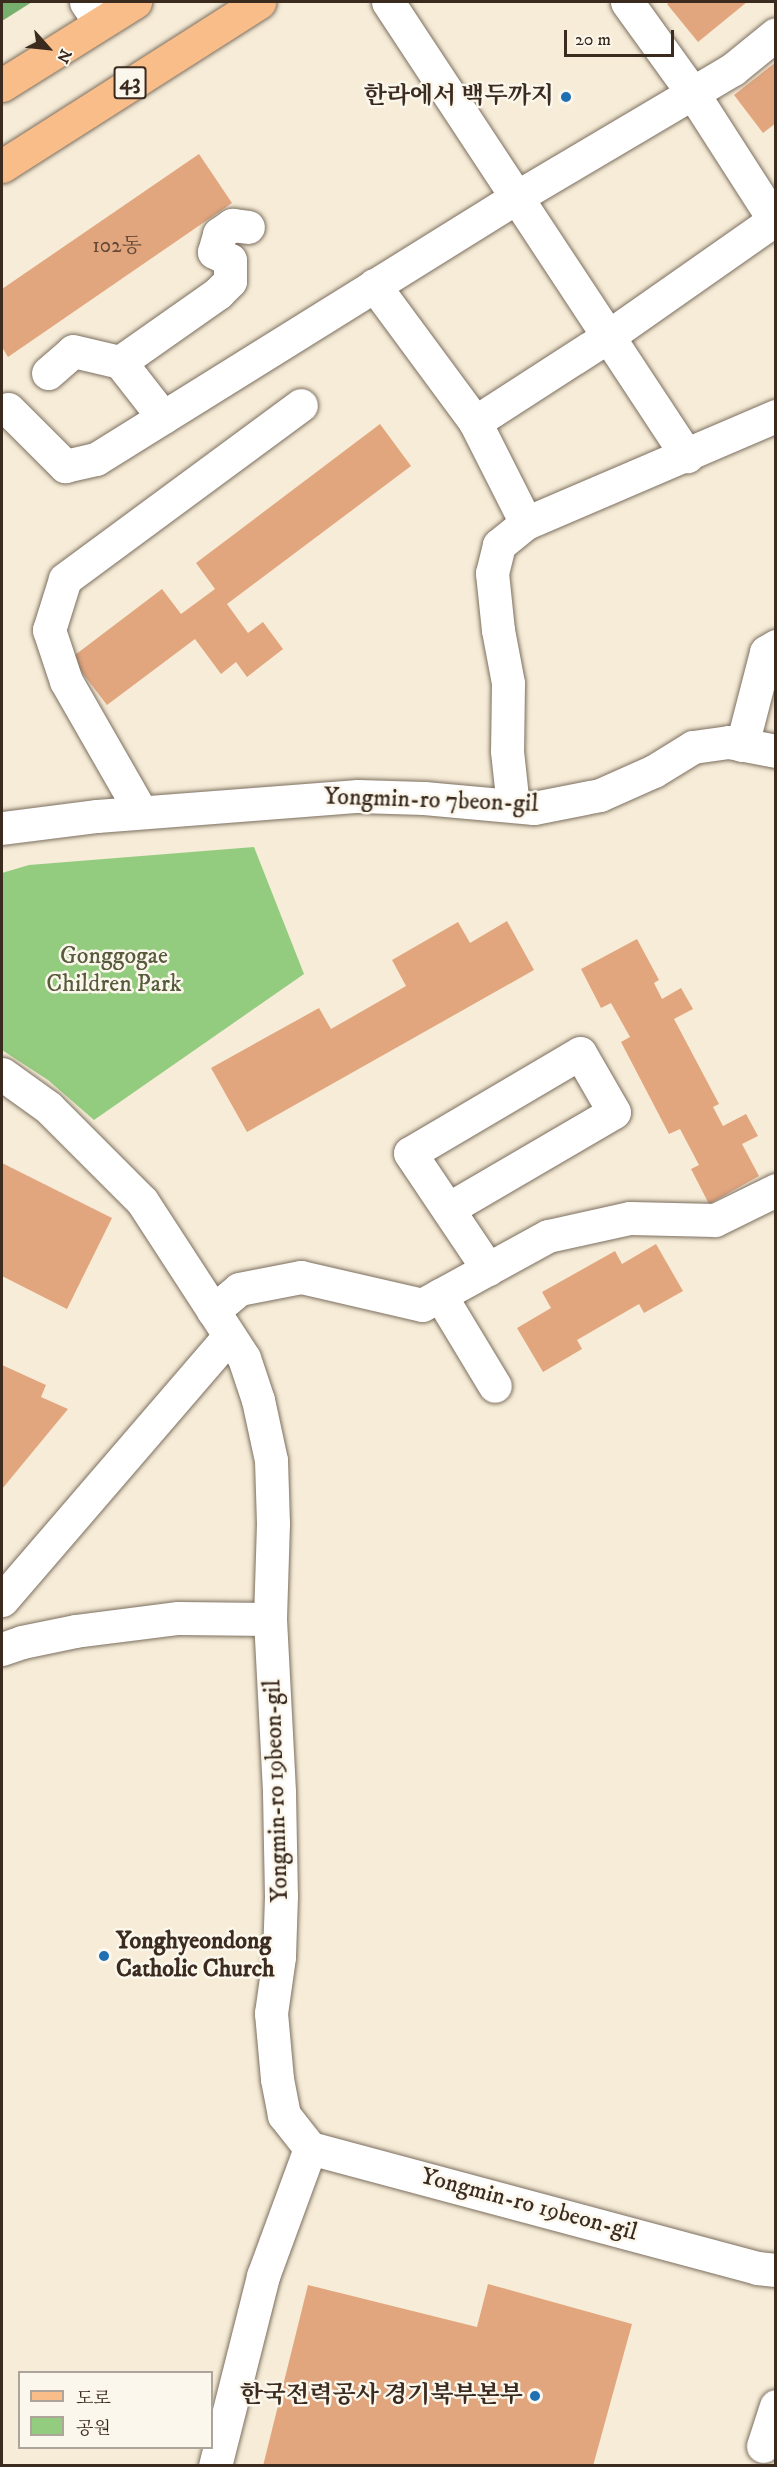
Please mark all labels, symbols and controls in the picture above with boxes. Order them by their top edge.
north arrow [18,18,78,78]
scale bar [567,18,676,56]
text: 20 m [575,29,611,51]
text: N [52,46,76,67]
road number: 43 [114,64,146,102]
place label: 한라에서 백두까지 [363,83,554,111]
marker: 한라에서 백두까지 [559,90,573,104]
house number: 102동 [92,233,142,259]
street label: Yongmin-ro 7beon-gil [323,783,539,819]
park label: Gonggogae Children Park [46,943,182,999]
street label: Yongmin-ro 19beon-gil [259,1679,295,1903]
place label: Yonghyeondong Catholic Church [116,1928,275,1984]
marker: Yonghyeondong Catholic Church [97,1949,111,1963]
street label: Yongmin-ro 19beon-gil [418,2162,640,2248]
legend [18,2371,213,2449]
place label: 한국전력공사 경기북부본부 [240,2382,523,2410]
text: 도로 [76,2388,111,2410]
marker: 한국전력공사 경기북부본부 [528,2389,542,2403]
text: 공원 [76,2418,111,2440]

